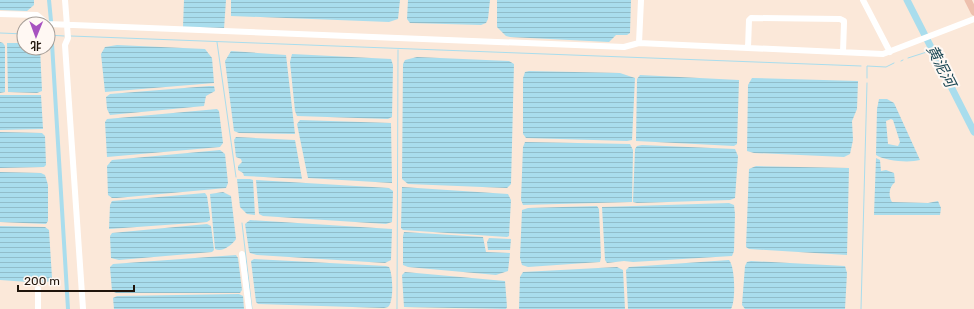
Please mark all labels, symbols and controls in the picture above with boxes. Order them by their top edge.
north arrow [16,16,56,56]
text: 北 [30,39,41,52]
water label: 黄泥河 [923,42,961,93]
scale bar [18,267,134,293]
text: 200 m [24,274,60,288]

